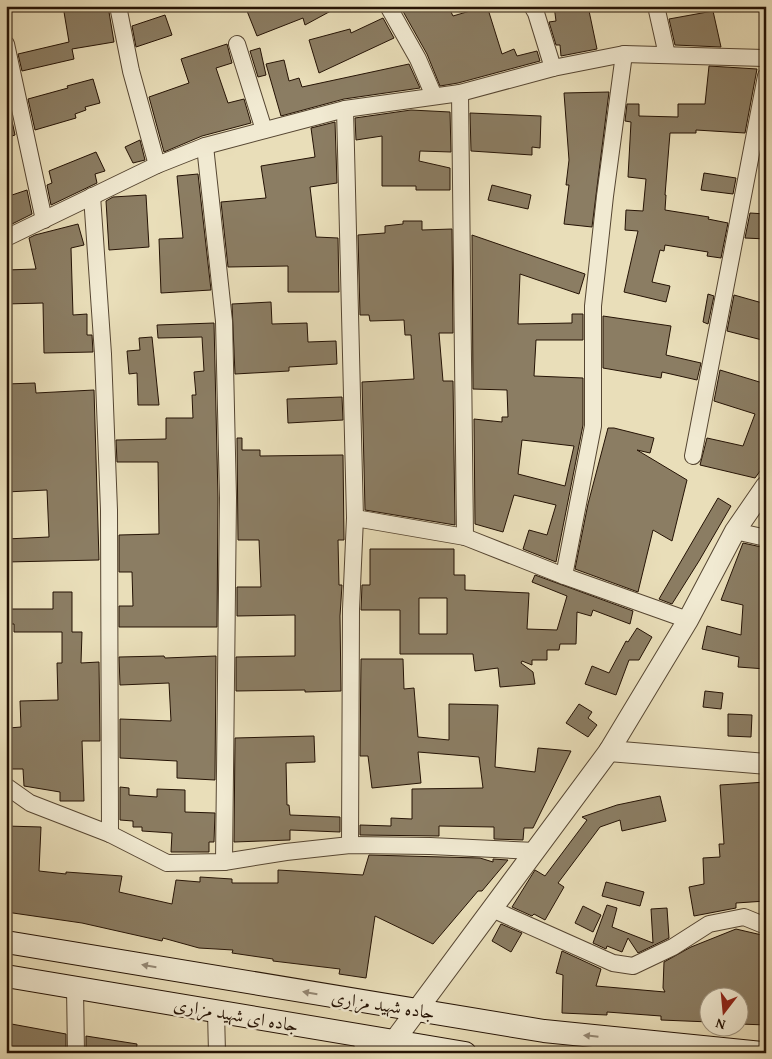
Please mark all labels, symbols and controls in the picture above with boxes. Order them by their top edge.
one-way arrow [141,962,157,970]
street label: جاده شهید مزاری [329,983,437,1026]
north arrow [700,986,750,1036]
one-way arrow [301,989,317,997]
street label: جاده ای شهید مزاری [172,990,301,1039]
text: N [713,1013,728,1035]
one-way arrow [583,1032,599,1040]

